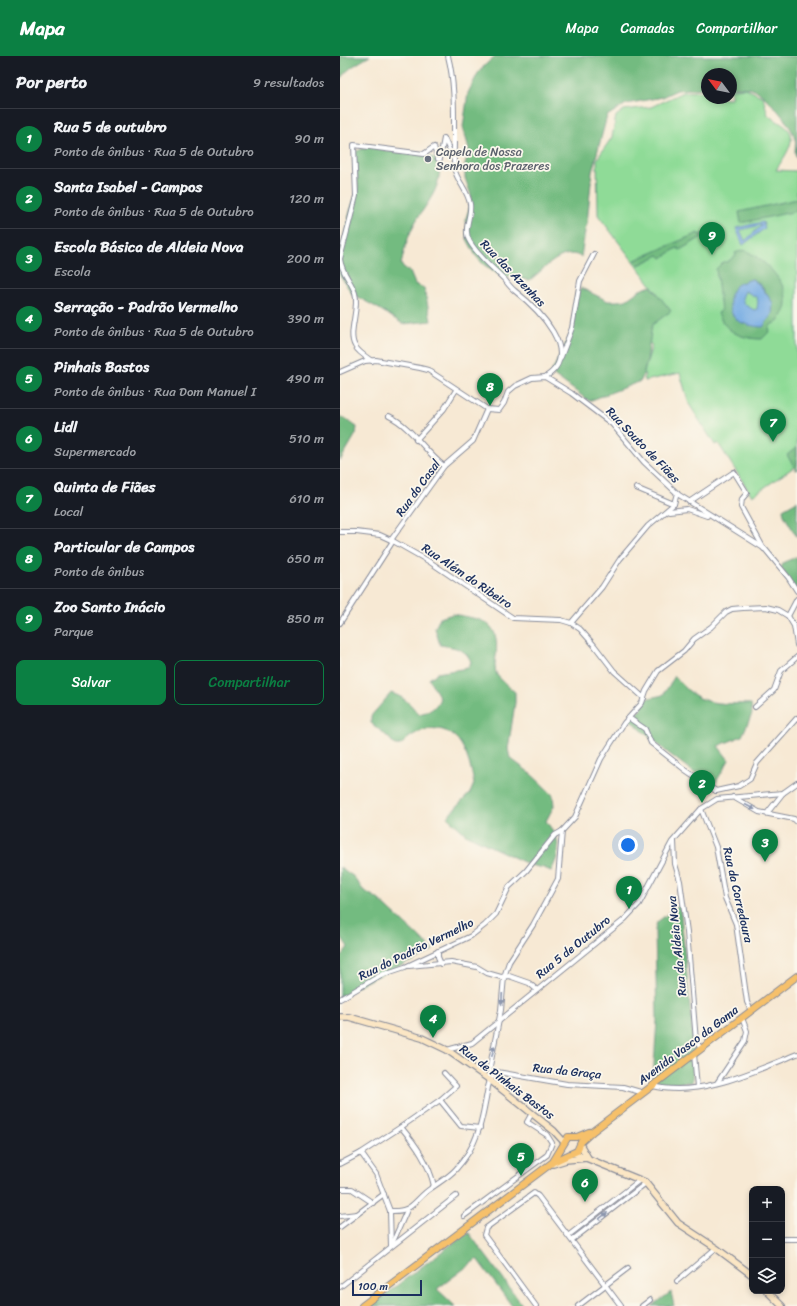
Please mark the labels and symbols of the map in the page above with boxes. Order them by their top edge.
north arrow [701,68,737,104]
place label: Capela de Nossa Senhora dos Prazeres [436,141,549,177]
marker: Capela de Nossa Senhora dos Prazeres [423,154,433,164]
pin: 9 [699,222,725,255]
street label: Rua das Azenhas [475,234,551,312]
pin: 8 [477,373,503,406]
street label: Rua Souto de Fiães [600,401,686,489]
pin: 7 [760,409,786,442]
street label: Rua do Casal [389,454,447,521]
street label: Rua Além do Ribeiro [417,537,517,615]
pin: 2 [689,770,715,803]
one-way arrow [744,803,755,810]
pin: 3 [752,829,778,862]
your location [618,835,638,855]
street label: Rua da Corredoura [716,845,760,946]
pin: 1 [616,876,642,909]
street label: Rua da Aldeia Nova [661,894,693,997]
street label: Rua 5 de Outubro [530,910,616,984]
street label: Rua do Padrão Vermelho [355,911,477,987]
one-way arrow [498,993,505,1005]
street label: Avenida Vasco da Gama [632,999,744,1091]
pin: 4 [420,1005,446,1038]
street label: Rua de Pinhais Bastos [454,1039,560,1126]
one-way arrow [491,1045,497,1057]
street label: Rua da Graça [532,1056,603,1086]
pin: 5 [508,1143,534,1176]
pin: 6 [572,1169,598,1202]
one-way arrow [597,1212,608,1220]
scale bar [352,1278,422,1297]

